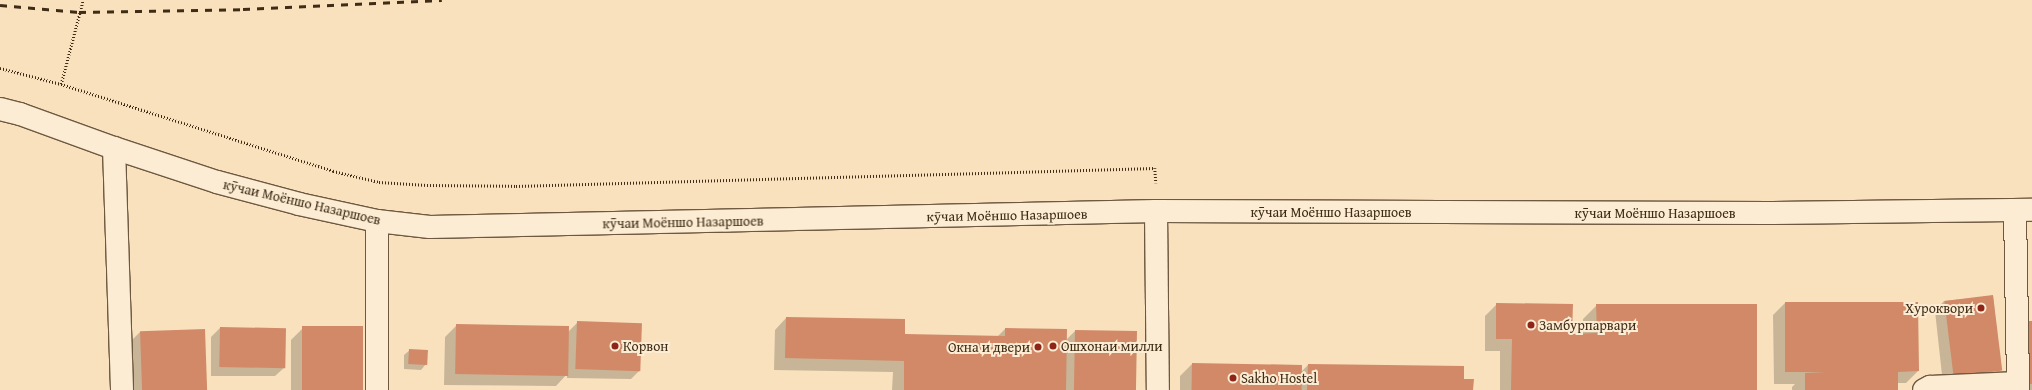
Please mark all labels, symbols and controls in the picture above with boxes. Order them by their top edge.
street label: кӯчаи Моёншо Назаршоев [222,176,382,228]
street label: кӯчаи Моёншо Назаршоев [1250,204,1412,220]
street label: кӯчаи Моёншо Назаршоев [926,205,1088,225]
street label: кӯчаи Моёншо Назаршоев [1574,205,1736,221]
street label: кӯчаи Моёншо Назаршоев [602,212,764,232]
place label: Хуроквори [1905,300,1973,316]
marker: Хуроквори [1976,303,1986,313]
place label: Замбурпарвари [1539,317,1636,333]
marker: Замбурпарвари [1526,320,1536,330]
place label: Корвон [623,338,668,354]
place label: Ошхонаи милли [1061,338,1163,354]
place label: Окна и двери [948,339,1030,355]
marker: Корвон [610,341,620,351]
marker: Ошхонаи милли [1048,341,1058,351]
marker: Окна и двери [1033,342,1043,352]
place label: Sakho Hostel [1241,370,1317,386]
marker: Sakho Hostel [1228,373,1238,383]

